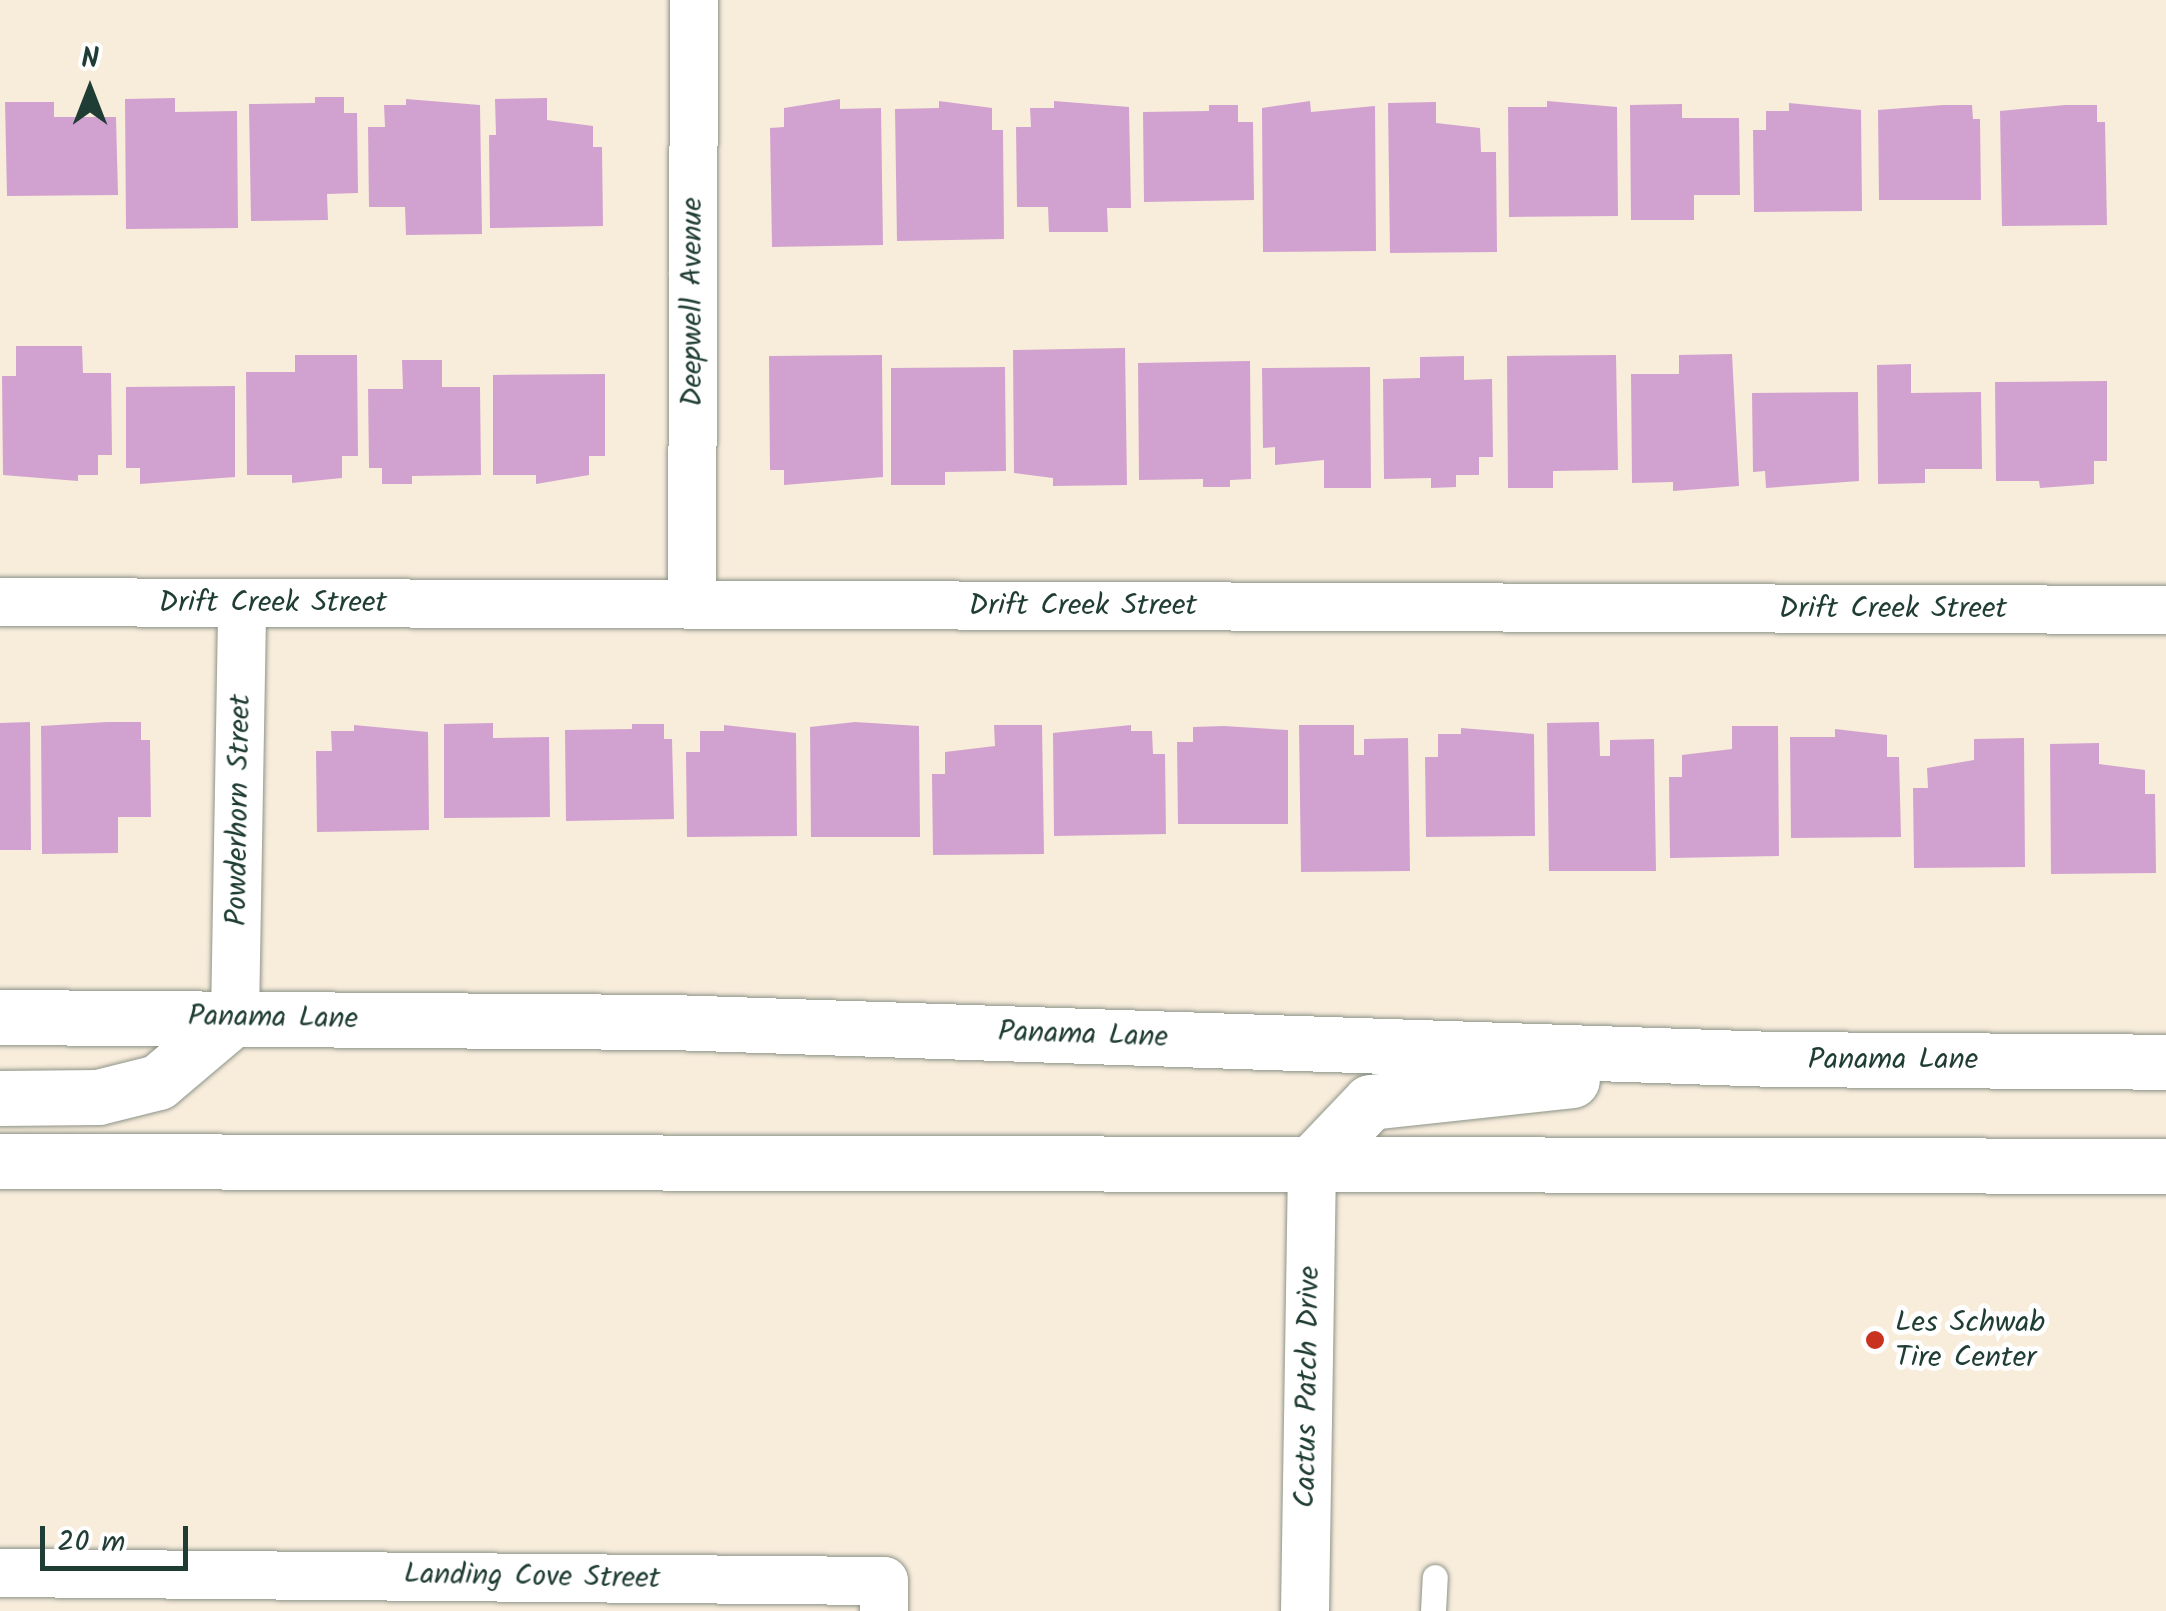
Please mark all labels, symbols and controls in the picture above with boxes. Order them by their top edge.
text: N [81,37,99,82]
north arrow [40,40,140,140]
street label: Deepwell Avenue [675,197,711,407]
street label: Drift Creek Street [159,585,387,621]
street label: Drift Creek Street [969,588,1197,624]
street label: Drift Creek Street [1779,591,2007,627]
street label: Powderhorn Street [219,694,259,926]
street label: Panama Lane [188,999,358,1037]
street label: Panama Lane [997,1014,1169,1056]
street label: Panama Lane [1808,1042,1978,1078]
street label: Cactus Patch Drive [1288,1266,1328,1508]
place label: Les Schwab Tire Center [1895,1305,2045,1376]
marker: Les Schwab Tire Center [1864,1329,1886,1351]
scale bar [45,1506,192,1568]
text: 20 m [57,1519,125,1567]
street label: Landing Cove Street [403,1557,661,1597]

